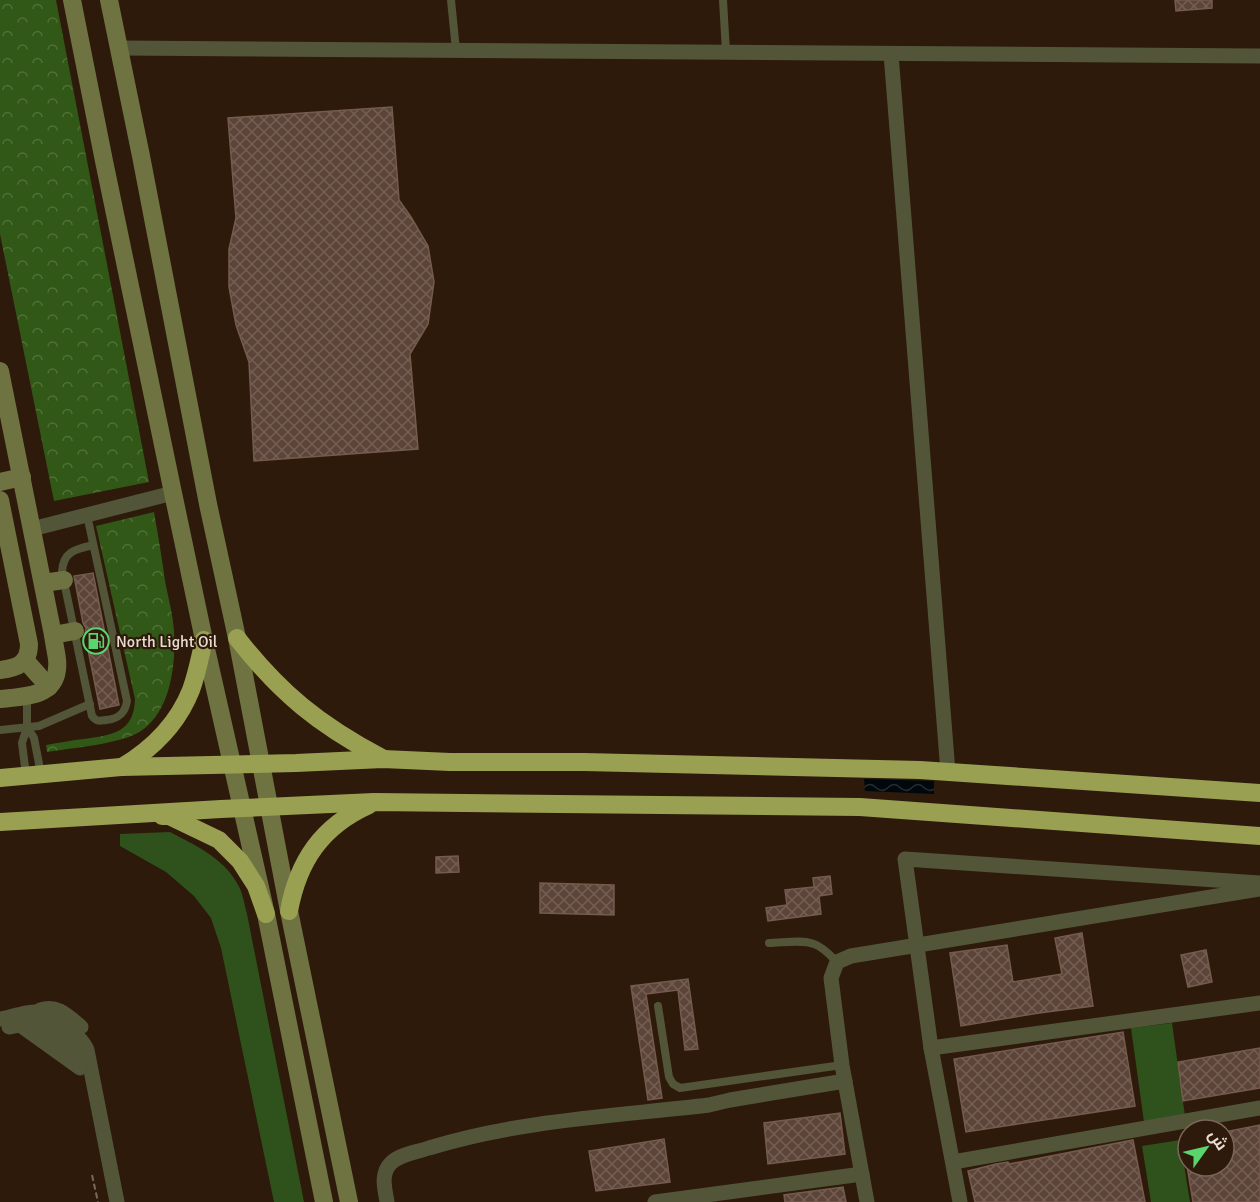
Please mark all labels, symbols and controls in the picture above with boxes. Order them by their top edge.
fuel station icon: North Light Oil [81,626,111,656]
place label: North Light Oil [116,632,218,652]
north arrow [1176,1118,1236,1178]
text: ش [1204,1126,1232,1154]

